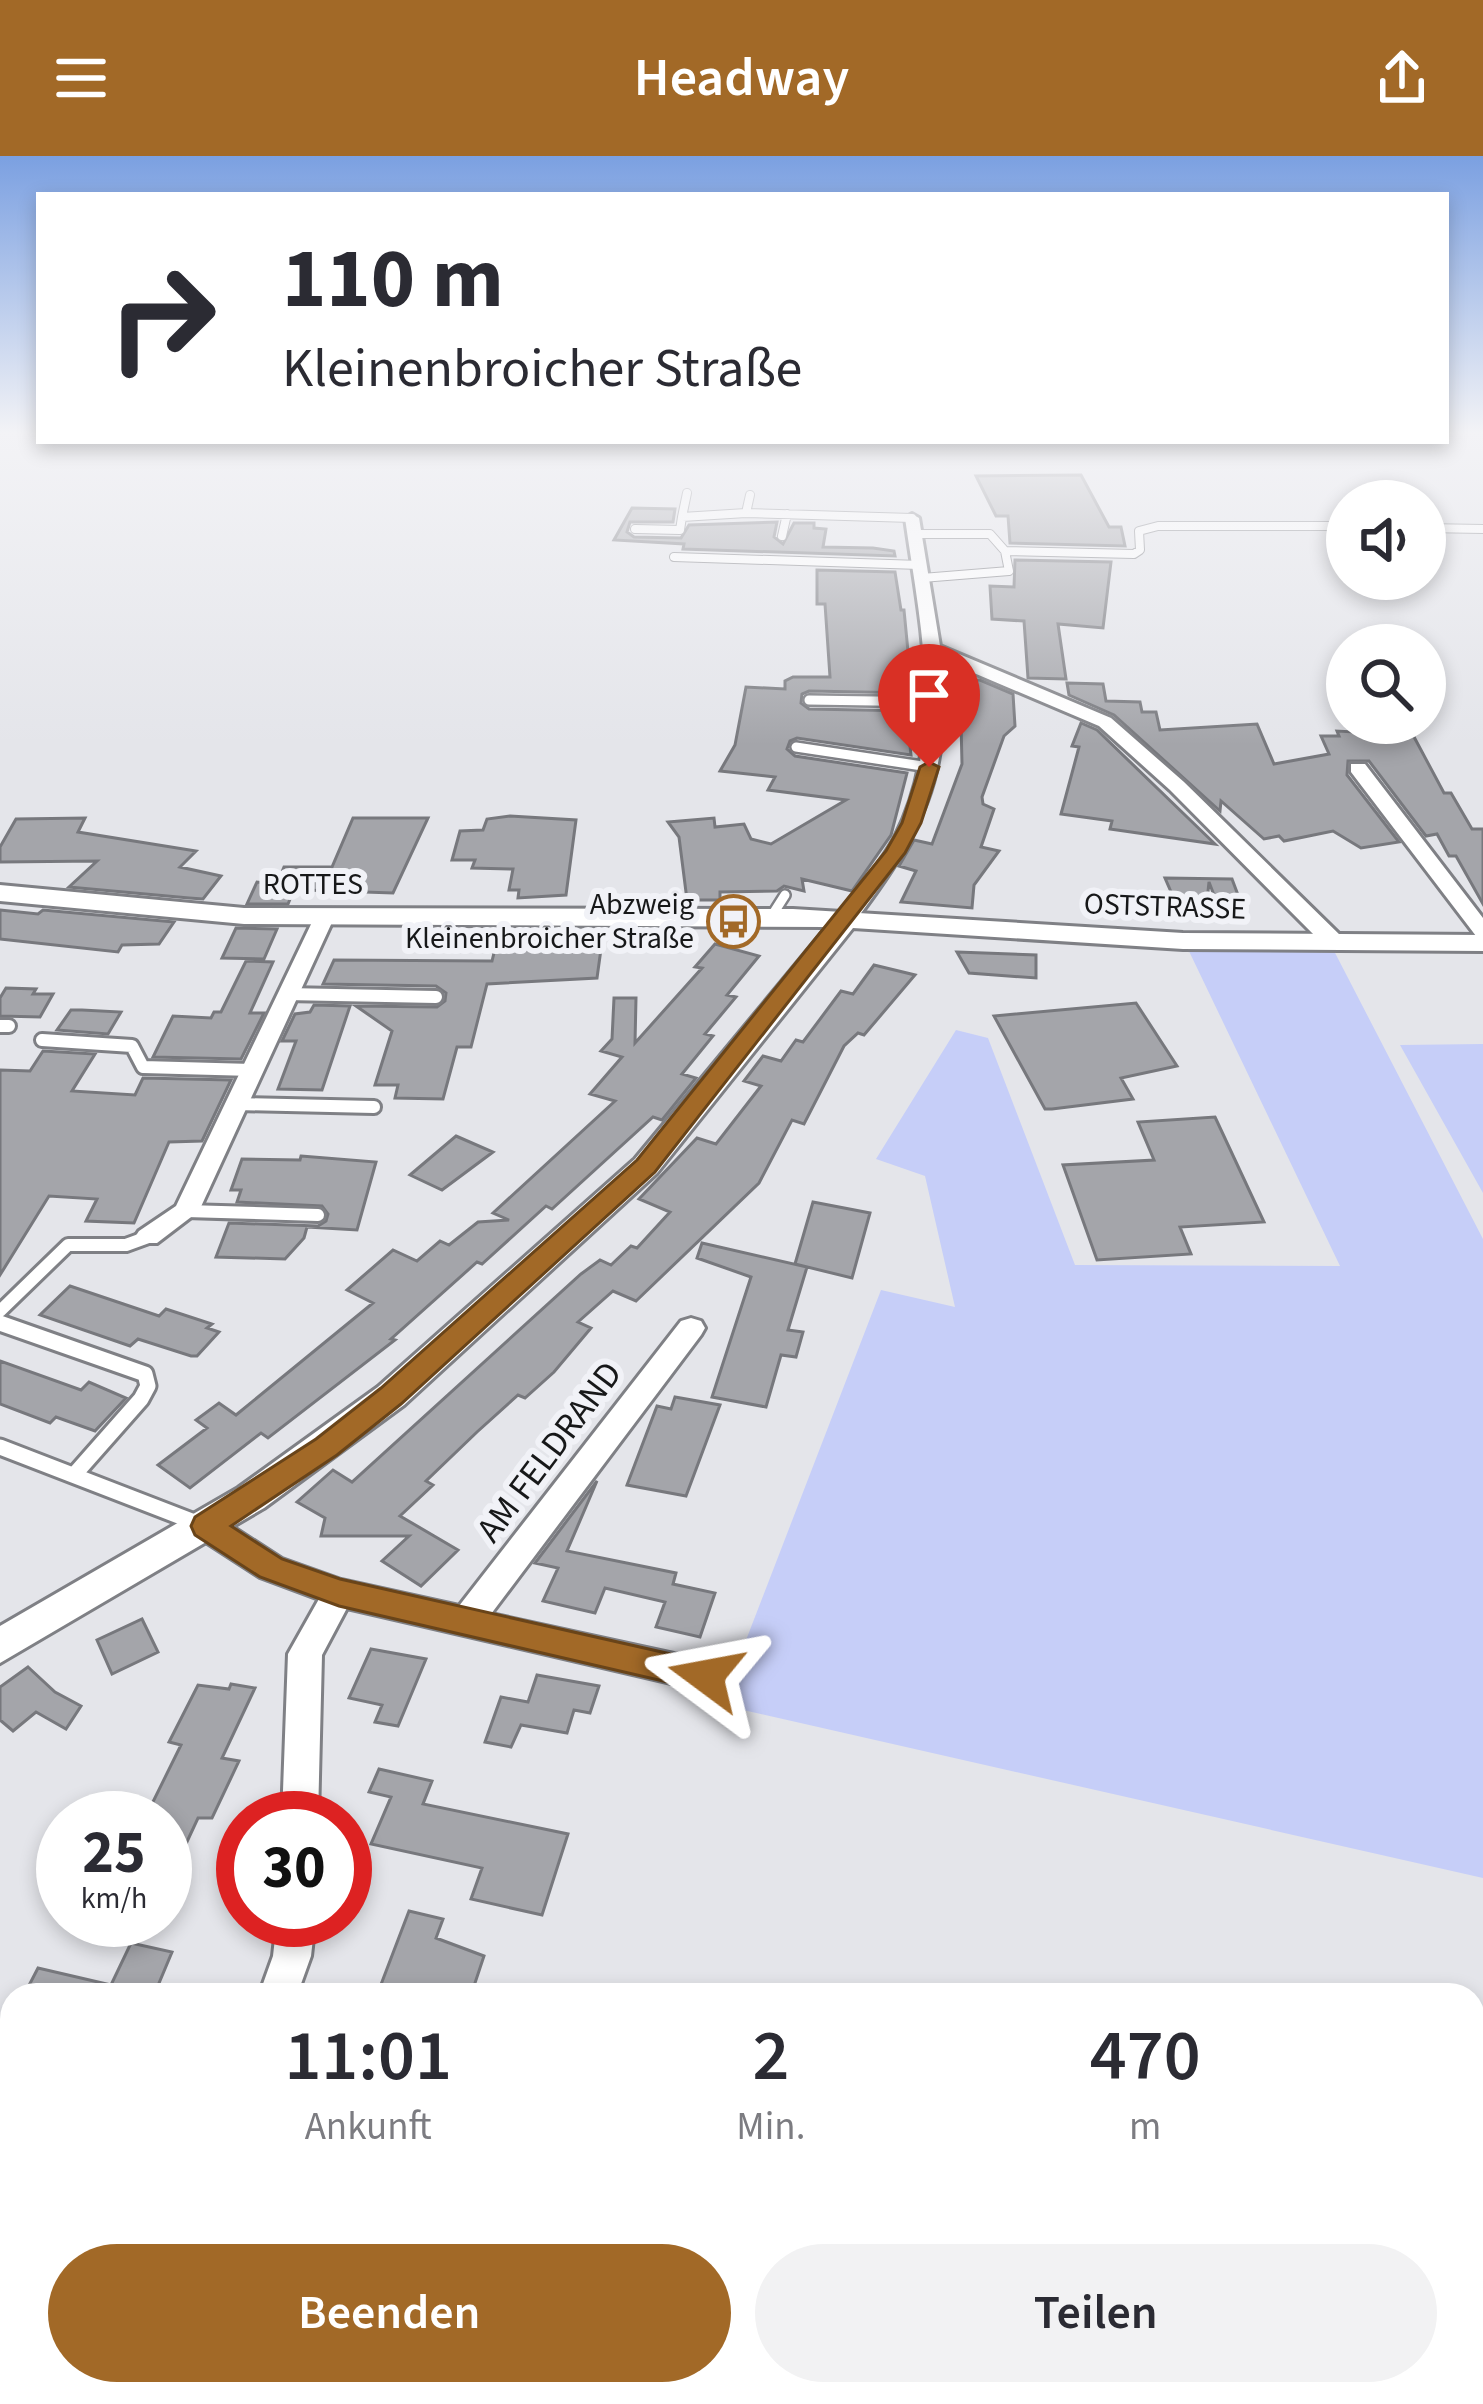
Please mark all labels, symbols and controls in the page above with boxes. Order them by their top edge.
text: Headway [634,40,849,117]
icon: menu [48,45,114,111]
icon: share [1369,45,1435,111]
text: 110 m [282,220,504,340]
icon: right [84,240,240,396]
text: Kleinenbroicher Straße [282,331,802,408]
map controls [1326,480,1446,744]
button: sound [1326,480,1446,600]
button: search [1326,624,1446,744]
pin [878,644,980,767]
icon: arrive [896,662,962,728]
street label: ROTTES [263,863,363,906]
street label: OSTSTRASSE [1083,882,1247,931]
place label: Abzweig Kleinenbroicher Straße [405,883,694,960]
bus stop icon: Abzweig Kleinenbroicher Straße [705,893,761,949]
street label: AM FELDRAND [464,1351,634,1553]
position arrow [643,1613,769,1739]
speed limit sign: 30 [216,1791,372,1947]
text: 25 [82,1811,146,1896]
text: km/h [81,1877,147,1920]
text: 11:01 [284,2005,452,2108]
text: 2 [752,2005,789,2108]
text: 470 [1090,2005,1201,2108]
text: Ankunft [305,2099,432,2155]
text: Min. [736,2099,805,2155]
text: m [1129,2099,1161,2155]
button: Beenden [48,2244,731,2382]
button: Teilen [755,2244,1437,2382]

